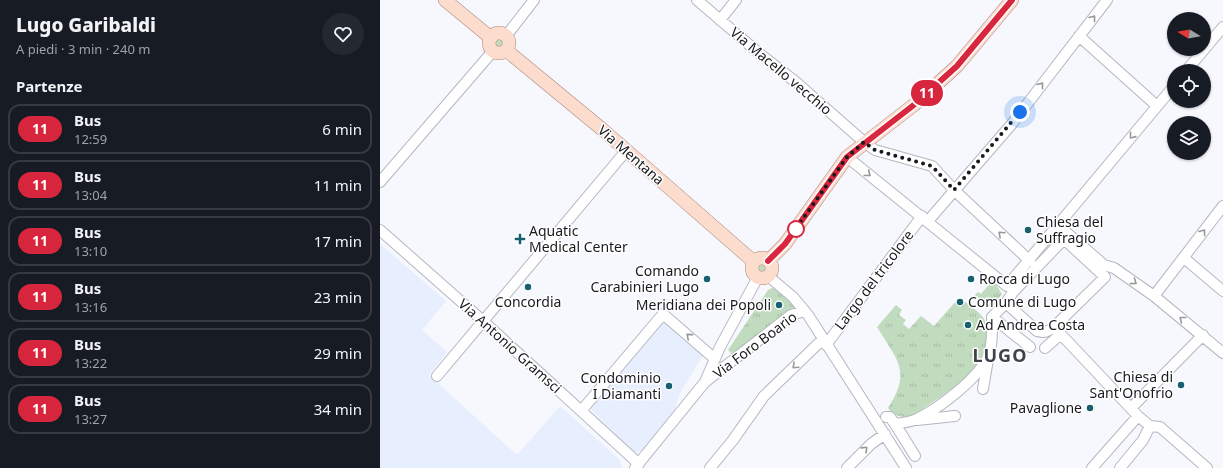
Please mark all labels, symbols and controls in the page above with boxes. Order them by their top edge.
text: Lugo Garibaldi [16,12,156,38]
north arrow [1167,12,1211,56]
map controls [1167,12,1211,160]
button: heart [322,13,364,55]
one-way arrow [1088,16,1095,23]
street label: Via Macello vecchio [726,22,836,119]
text: A piedi · 3 min · 240 m [16,40,150,58]
button: locate [1167,64,1211,108]
text: Partenze [16,76,83,96]
line badge: 11 [909,80,945,106]
one-way arrow [1037,82,1044,89]
text: 11 [919,83,935,102]
your location [1010,102,1030,122]
text: Bus [74,110,101,130]
button: layers [1167,116,1211,160]
text: 11 [32,119,48,138]
text: 6 min [322,119,362,139]
street label: Via Mentana [594,120,669,189]
text: 12:59 [74,130,107,148]
one-way arrow [1130,132,1137,139]
text: Bus [74,166,101,186]
one-way arrow [863,169,870,176]
text: 11 [32,175,48,194]
text: 11 min [314,175,362,195]
text: 13:04 [74,186,107,204]
place label: Chiesa del Suffragio [1036,212,1103,247]
unlabelled marker [787,220,805,238]
place label: Aquatic Medical Center [529,221,628,256]
text: Bus [74,222,101,242]
marker: Chiesa del Suffragio [1023,225,1033,235]
street label: Largo del tricolore [830,226,917,334]
one-way arrow [1199,230,1206,237]
text: 11 [32,231,48,250]
text: 17 min [314,231,362,251]
one-way arrow [998,232,1006,239]
marker: Aquatic Medical Center [514,233,526,245]
text: 13:10 [74,242,107,260]
place label: Comando Carabinieri Lugo [590,261,699,296]
place label: Rocca di Lugo [979,269,1070,288]
marker: Comando Carabinieri Lugo [702,274,712,284]
marker: Rocca di Lugo [966,274,976,284]
one-way arrow [1130,277,1137,284]
text: Bus [74,278,101,298]
marker: Concordia [523,282,533,292]
text: 11 [32,287,48,306]
text: 23 min [314,287,362,307]
place label: Concordia [495,292,561,311]
place label: Comune di Lugo [968,292,1076,311]
street label: Via Antonio Gramsci [455,294,566,397]
place label: Meridiana dei Popoli [636,295,771,314]
marker: Comune di Lugo [955,297,965,307]
text: 13:16 [74,298,107,316]
marker: Meridiana dei Popoli [774,300,784,310]
street label: Via Foro Boario [709,307,800,382]
place label: Ad Andrea Costa [976,315,1085,334]
one-way arrow [1180,317,1187,324]
marker: Ad Andrea Costa [963,320,973,330]
text: Bus [74,334,101,354]
one-way arrow [686,334,694,341]
text: 11 [32,343,48,362]
text: 29 min [314,343,362,363]
district label: LUGO [973,343,1027,367]
text: 13:22 [74,354,107,372]
one-way arrow [792,362,800,369]
place label: Chiesa di Sant'Onofrio [1090,367,1173,402]
place label: Condominio I Diamanti [581,368,661,403]
marker: Chiesa di Sant'Onofrio [1176,380,1186,390]
marker: Condominio I Diamanti [664,381,674,391]
text: Bus [74,390,101,410]
place label: Pavaglione [1010,398,1082,417]
text: 11 [32,399,48,418]
text: 34 min [314,399,362,419]
marker: Pavaglione [1085,403,1095,413]
text: 13:27 [74,410,107,428]
one-way arrow [860,447,868,454]

